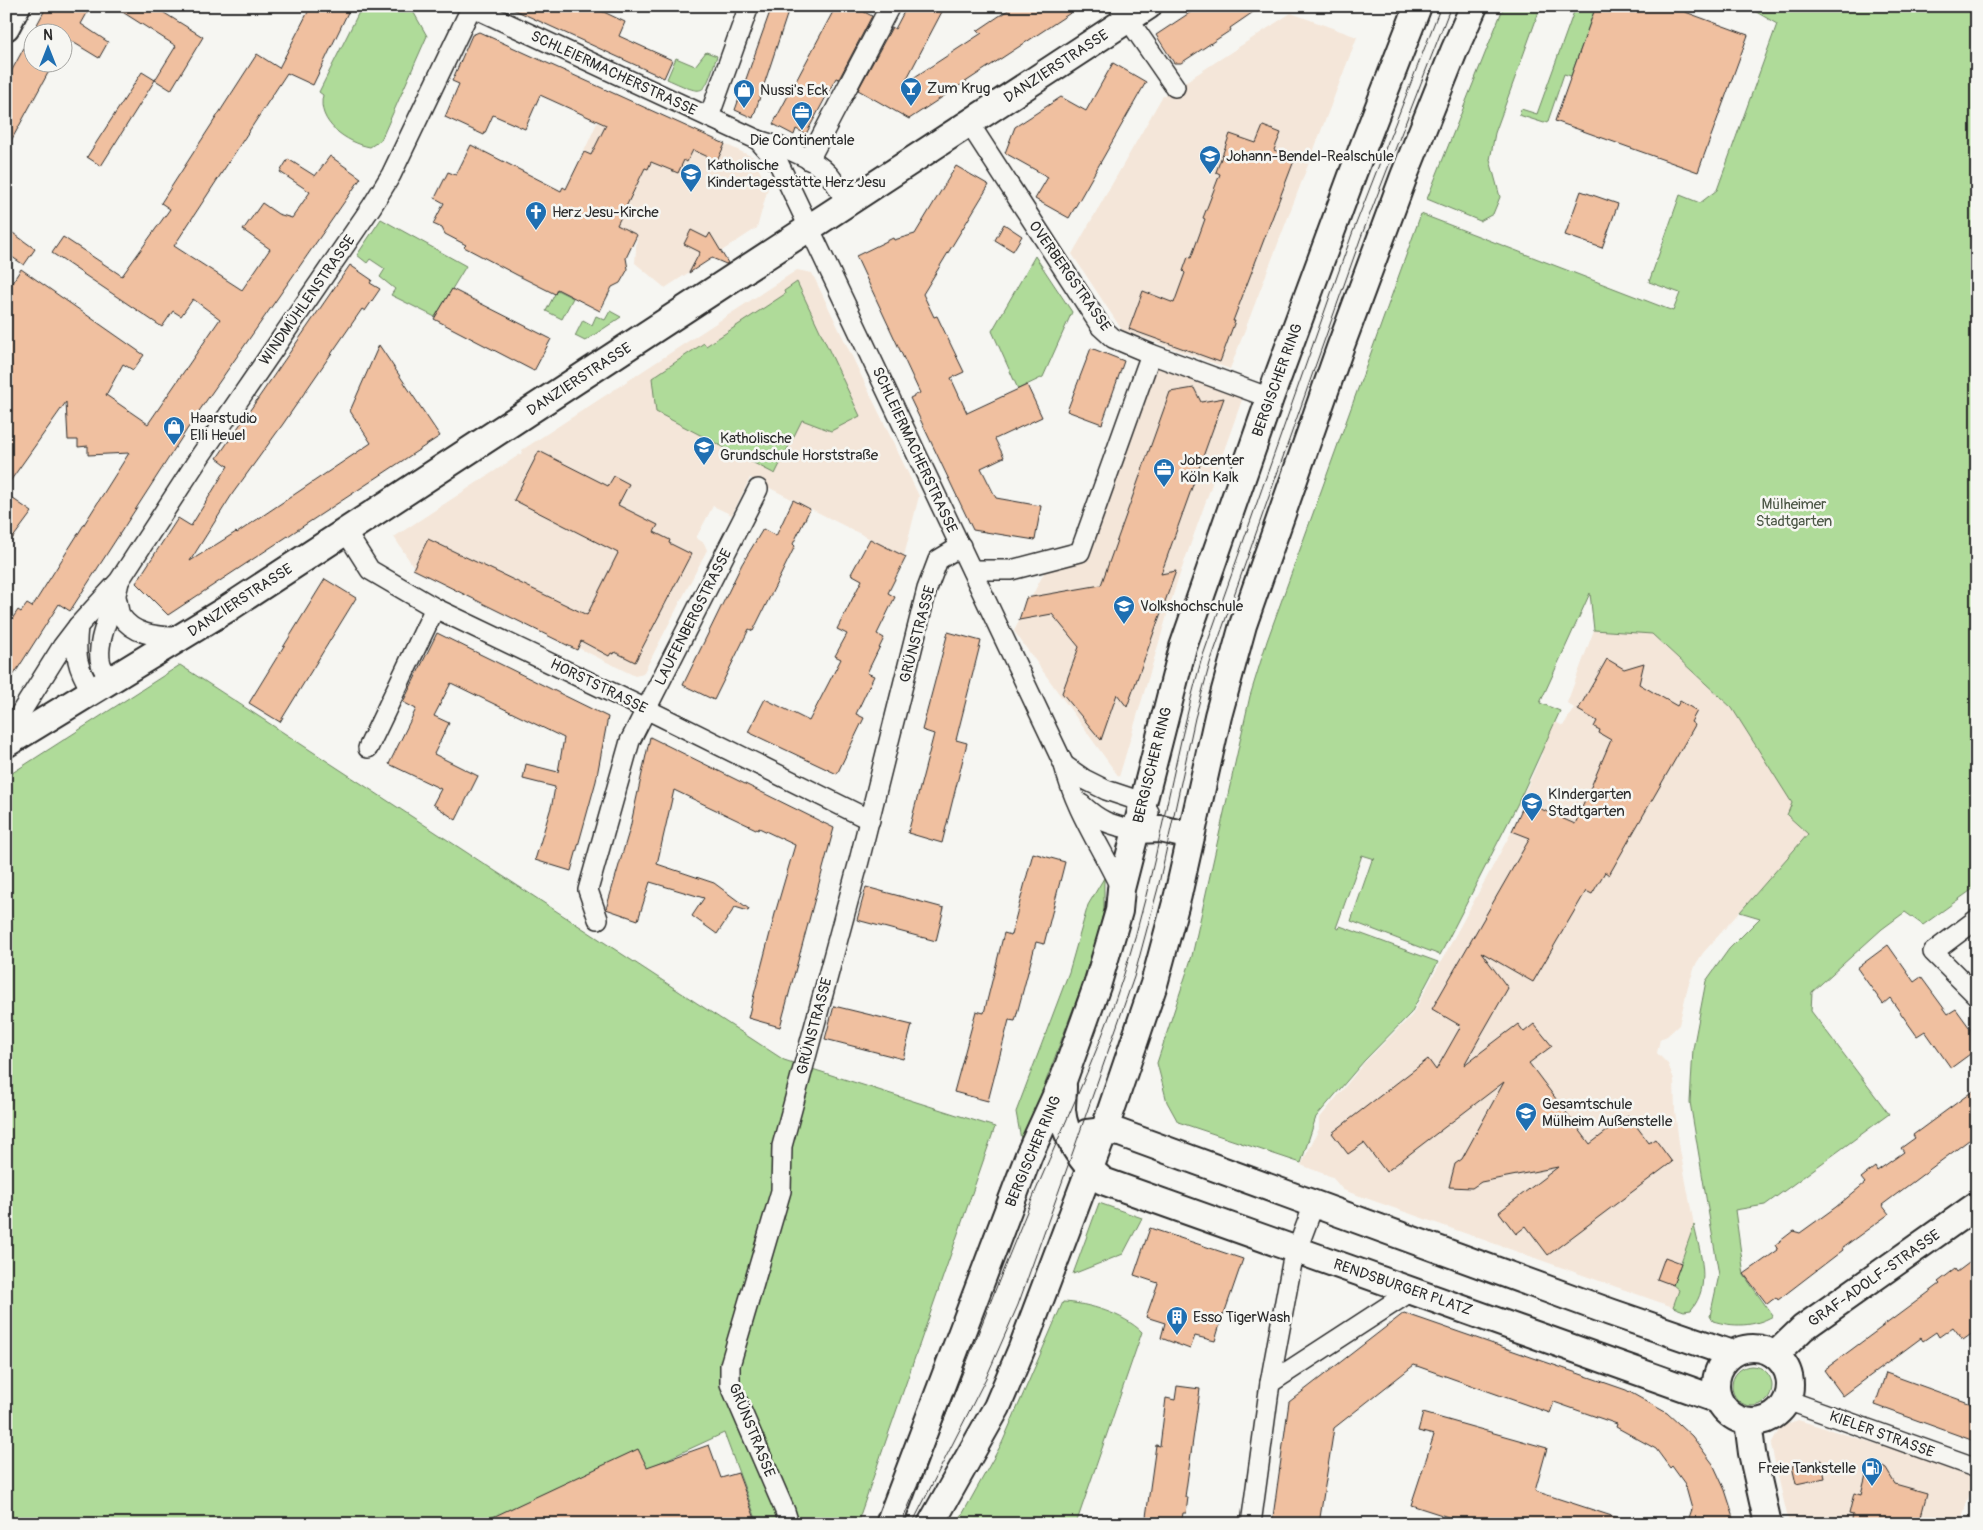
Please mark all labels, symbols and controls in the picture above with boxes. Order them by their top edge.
north arrow [22,22,72,72]
street label: DANZIERSTRASSE [1000,25,1112,107]
text: N [43,27,53,44]
street label: SCHLEIERMACHERSTRASSE [528,27,700,120]
bar icon: Zum Krug [899,76,923,107]
shop icon: Nussi's Eck [732,78,756,109]
place label: Zum Krug [927,79,990,98]
place label: Nussi's Eck [760,81,829,100]
office icon: Die Continentale [790,100,814,131]
place label: Die Continentale [750,131,855,150]
school or university icon: Johann-Bendel-Realschule [1198,144,1222,175]
place label: Johann-Bendel-Realschule [1226,147,1394,166]
place label: Katholische Kindertagesstätte Herz Jesu [707,156,886,192]
school or university icon: Katholische Kindertagesstätte Herz Jesu [679,162,703,193]
church icon: Herz Jesu-Kirche [524,200,548,231]
place label: Herz Jesu-Kirche [552,203,659,222]
street label: OVERBERGSTRASSE [1024,217,1115,335]
street label: WINDMÜHLENSTRASSE [255,231,360,369]
street label: BERGISCHER RING [1248,321,1307,440]
street label: DANZIERSTRASSE [523,338,635,420]
street label: SCHLEIERMACHERSTRASSE [868,364,961,536]
place label: Haarstudio Elli Heuel [190,409,257,445]
shop icon: Haarstudio Elli Heuel [162,415,186,446]
place label: Katholische Grundschule Horststraße [720,429,879,465]
school or university icon: Katholische Grundschule Horststraße [692,435,716,466]
place label: Jobcenter Köln Kalk [1180,451,1245,487]
office icon: Jobcenter Köln Kalk [1152,457,1176,488]
park label: Mülheimer Stadtgarten [1756,495,1832,531]
street label: LAUFENBERGSTRASSE [651,545,736,689]
street label: DANZIERSTRASSE [184,559,296,641]
street label: GRÜNSTRASSE [895,583,940,685]
school or university icon: Volkshochschule [1112,594,1136,625]
place label: Volkshochschule [1140,597,1244,616]
street label: HORSTSTRASSE [547,655,651,718]
street label: BERGISCHER RING [1129,705,1176,825]
place label: KIndergarten Stadtgarten [1548,785,1632,821]
school or university icon: KIndergarten Stadtgarten [1520,791,1544,822]
street label: GRÜNSTRASSE [792,975,837,1077]
street label: BERGISCHER RING [1001,1092,1066,1210]
place label: Gesamtschule Mülheim Außenstelle [1542,1095,1673,1131]
school or university icon: Gesamtschule Mülheim Außenstelle [1514,1101,1538,1132]
street label: GRAF-ADOLF-STRASSE [1804,1225,1944,1331]
street label: RENDSBURGER PLATZ [1331,1255,1475,1320]
building icon: Esso TigerWash [1165,1305,1189,1336]
place label: Esso TigerWash [1193,1308,1290,1327]
street label: GRÜNSTRASSE [724,1380,779,1480]
street label: KIELER STRASSE [1827,1407,1937,1462]
fuel station icon: Freie Tankstelle [1860,1456,1884,1487]
place label: Freie Tankstelle [1758,1459,1857,1478]

